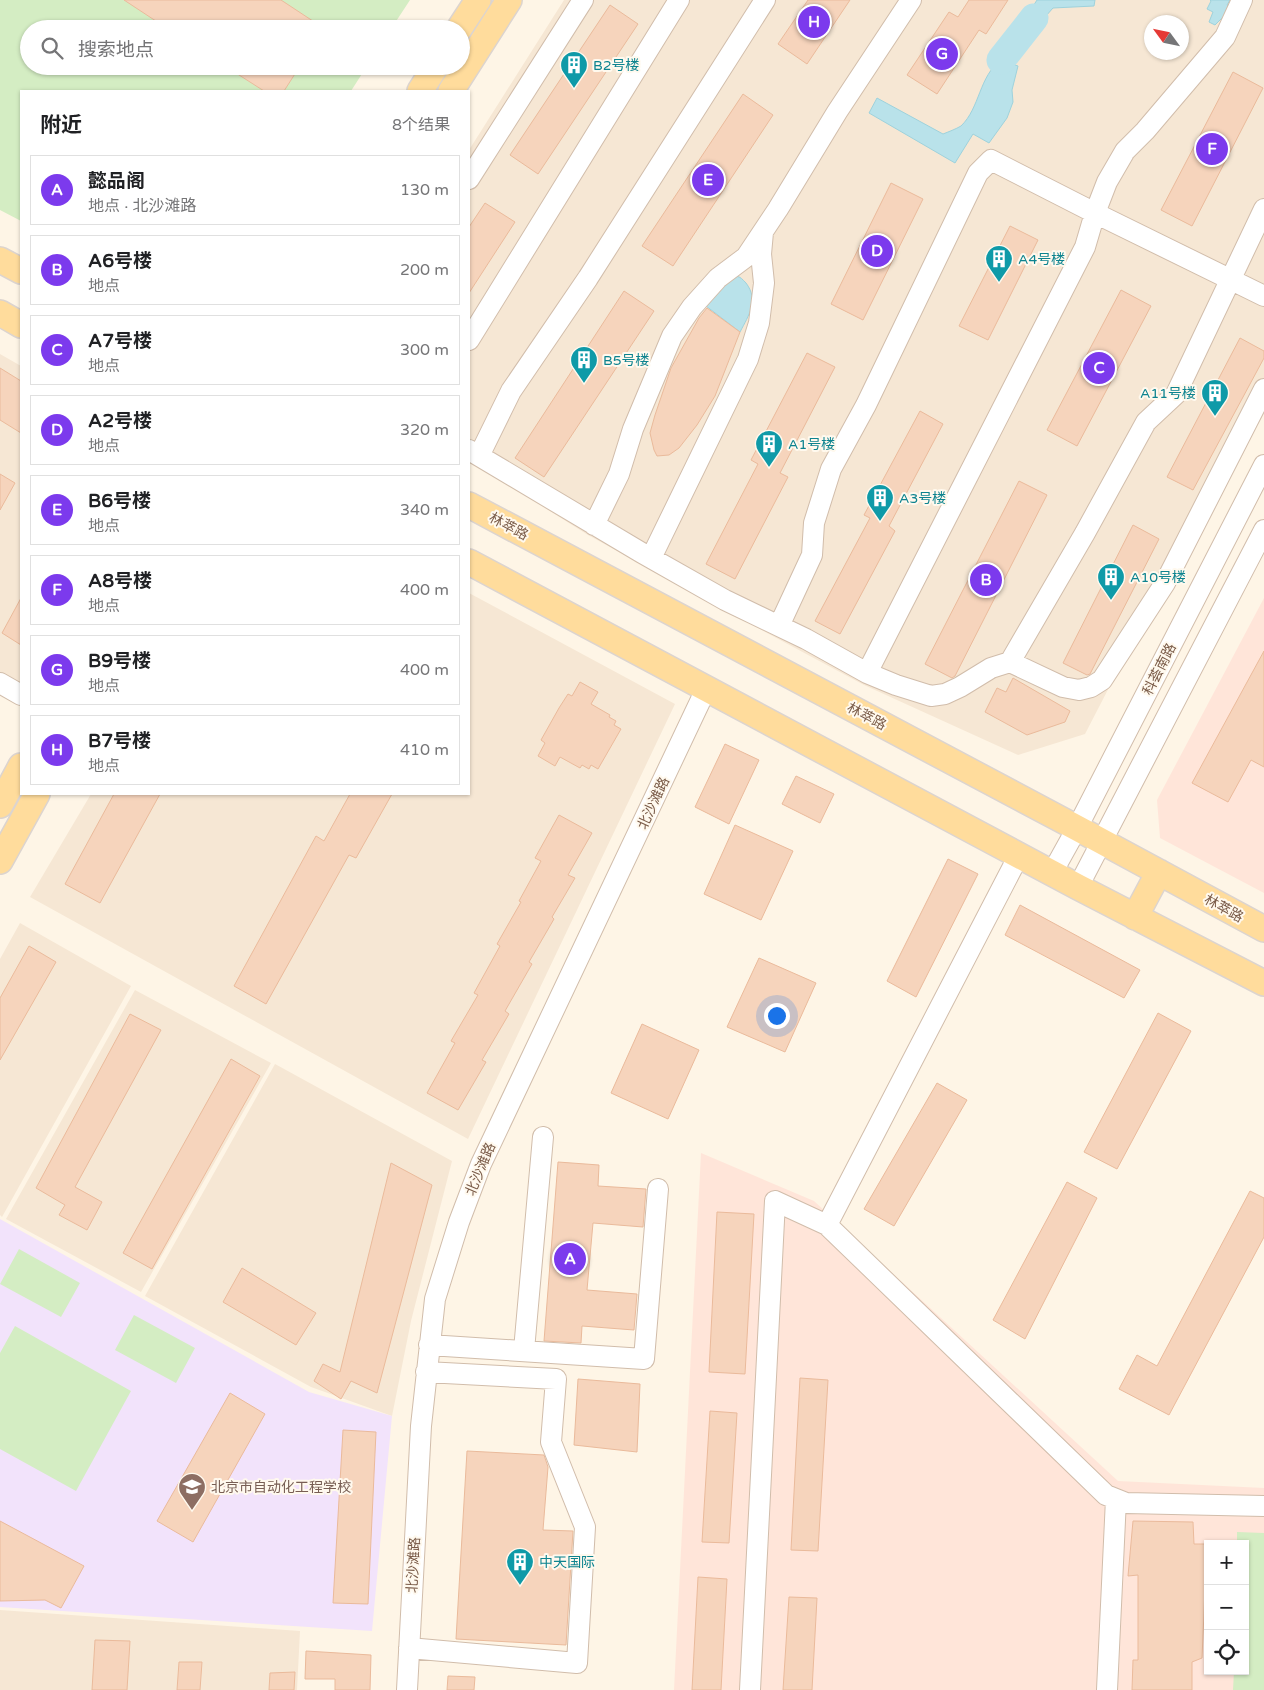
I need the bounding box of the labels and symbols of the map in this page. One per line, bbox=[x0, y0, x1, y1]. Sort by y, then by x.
pin: H bbox=[798, 3, 830, 41]
north arrow bbox=[1144, 15, 1189, 60]
pin: G bbox=[926, 35, 958, 73]
building icon: B2号楼 bbox=[559, 50, 589, 89]
place label: B2号楼 bbox=[593, 57, 640, 74]
pin: F bbox=[1196, 130, 1228, 168]
pin: E bbox=[692, 161, 724, 199]
pin: D bbox=[861, 232, 893, 270]
building icon: A4号楼 bbox=[984, 244, 1014, 283]
place label: A4号楼 bbox=[1018, 251, 1065, 268]
building icon: B5号楼 bbox=[569, 345, 599, 384]
pin: C bbox=[1083, 349, 1115, 387]
place label: B5号楼 bbox=[603, 352, 650, 369]
building icon: A11号楼 bbox=[1200, 378, 1230, 417]
place label: A11号楼 bbox=[1140, 385, 1196, 402]
building icon: A1号楼 bbox=[754, 429, 784, 468]
place label: A1号楼 bbox=[788, 436, 835, 453]
building icon: A3号楼 bbox=[865, 483, 895, 522]
place label: A3号楼 bbox=[899, 490, 946, 507]
street label: 林萃路 bbox=[486, 509, 531, 544]
pin: B bbox=[970, 561, 1002, 599]
building icon: A10号楼 bbox=[1096, 562, 1126, 601]
place label: A10号楼 bbox=[1130, 569, 1186, 586]
street label: 科荟南路 bbox=[1139, 640, 1180, 698]
street label: 林萃路 bbox=[844, 699, 889, 734]
street label: 北沙滩路 bbox=[634, 774, 673, 832]
street label: 林萃路 bbox=[1201, 891, 1246, 926]
your location bbox=[764, 1003, 790, 1029]
street label: 北沙滩路 bbox=[462, 1140, 499, 1198]
pin: A bbox=[554, 1240, 586, 1278]
school or university icon: 北京市自动化工程学校 bbox=[177, 1472, 207, 1511]
place label: 北京市自动化工程学校 bbox=[211, 1479, 351, 1496]
street label: 北沙滩路 bbox=[404, 1537, 423, 1593]
building icon: 中天国际 bbox=[505, 1547, 535, 1586]
place label: 中天国际 bbox=[539, 1554, 595, 1571]

